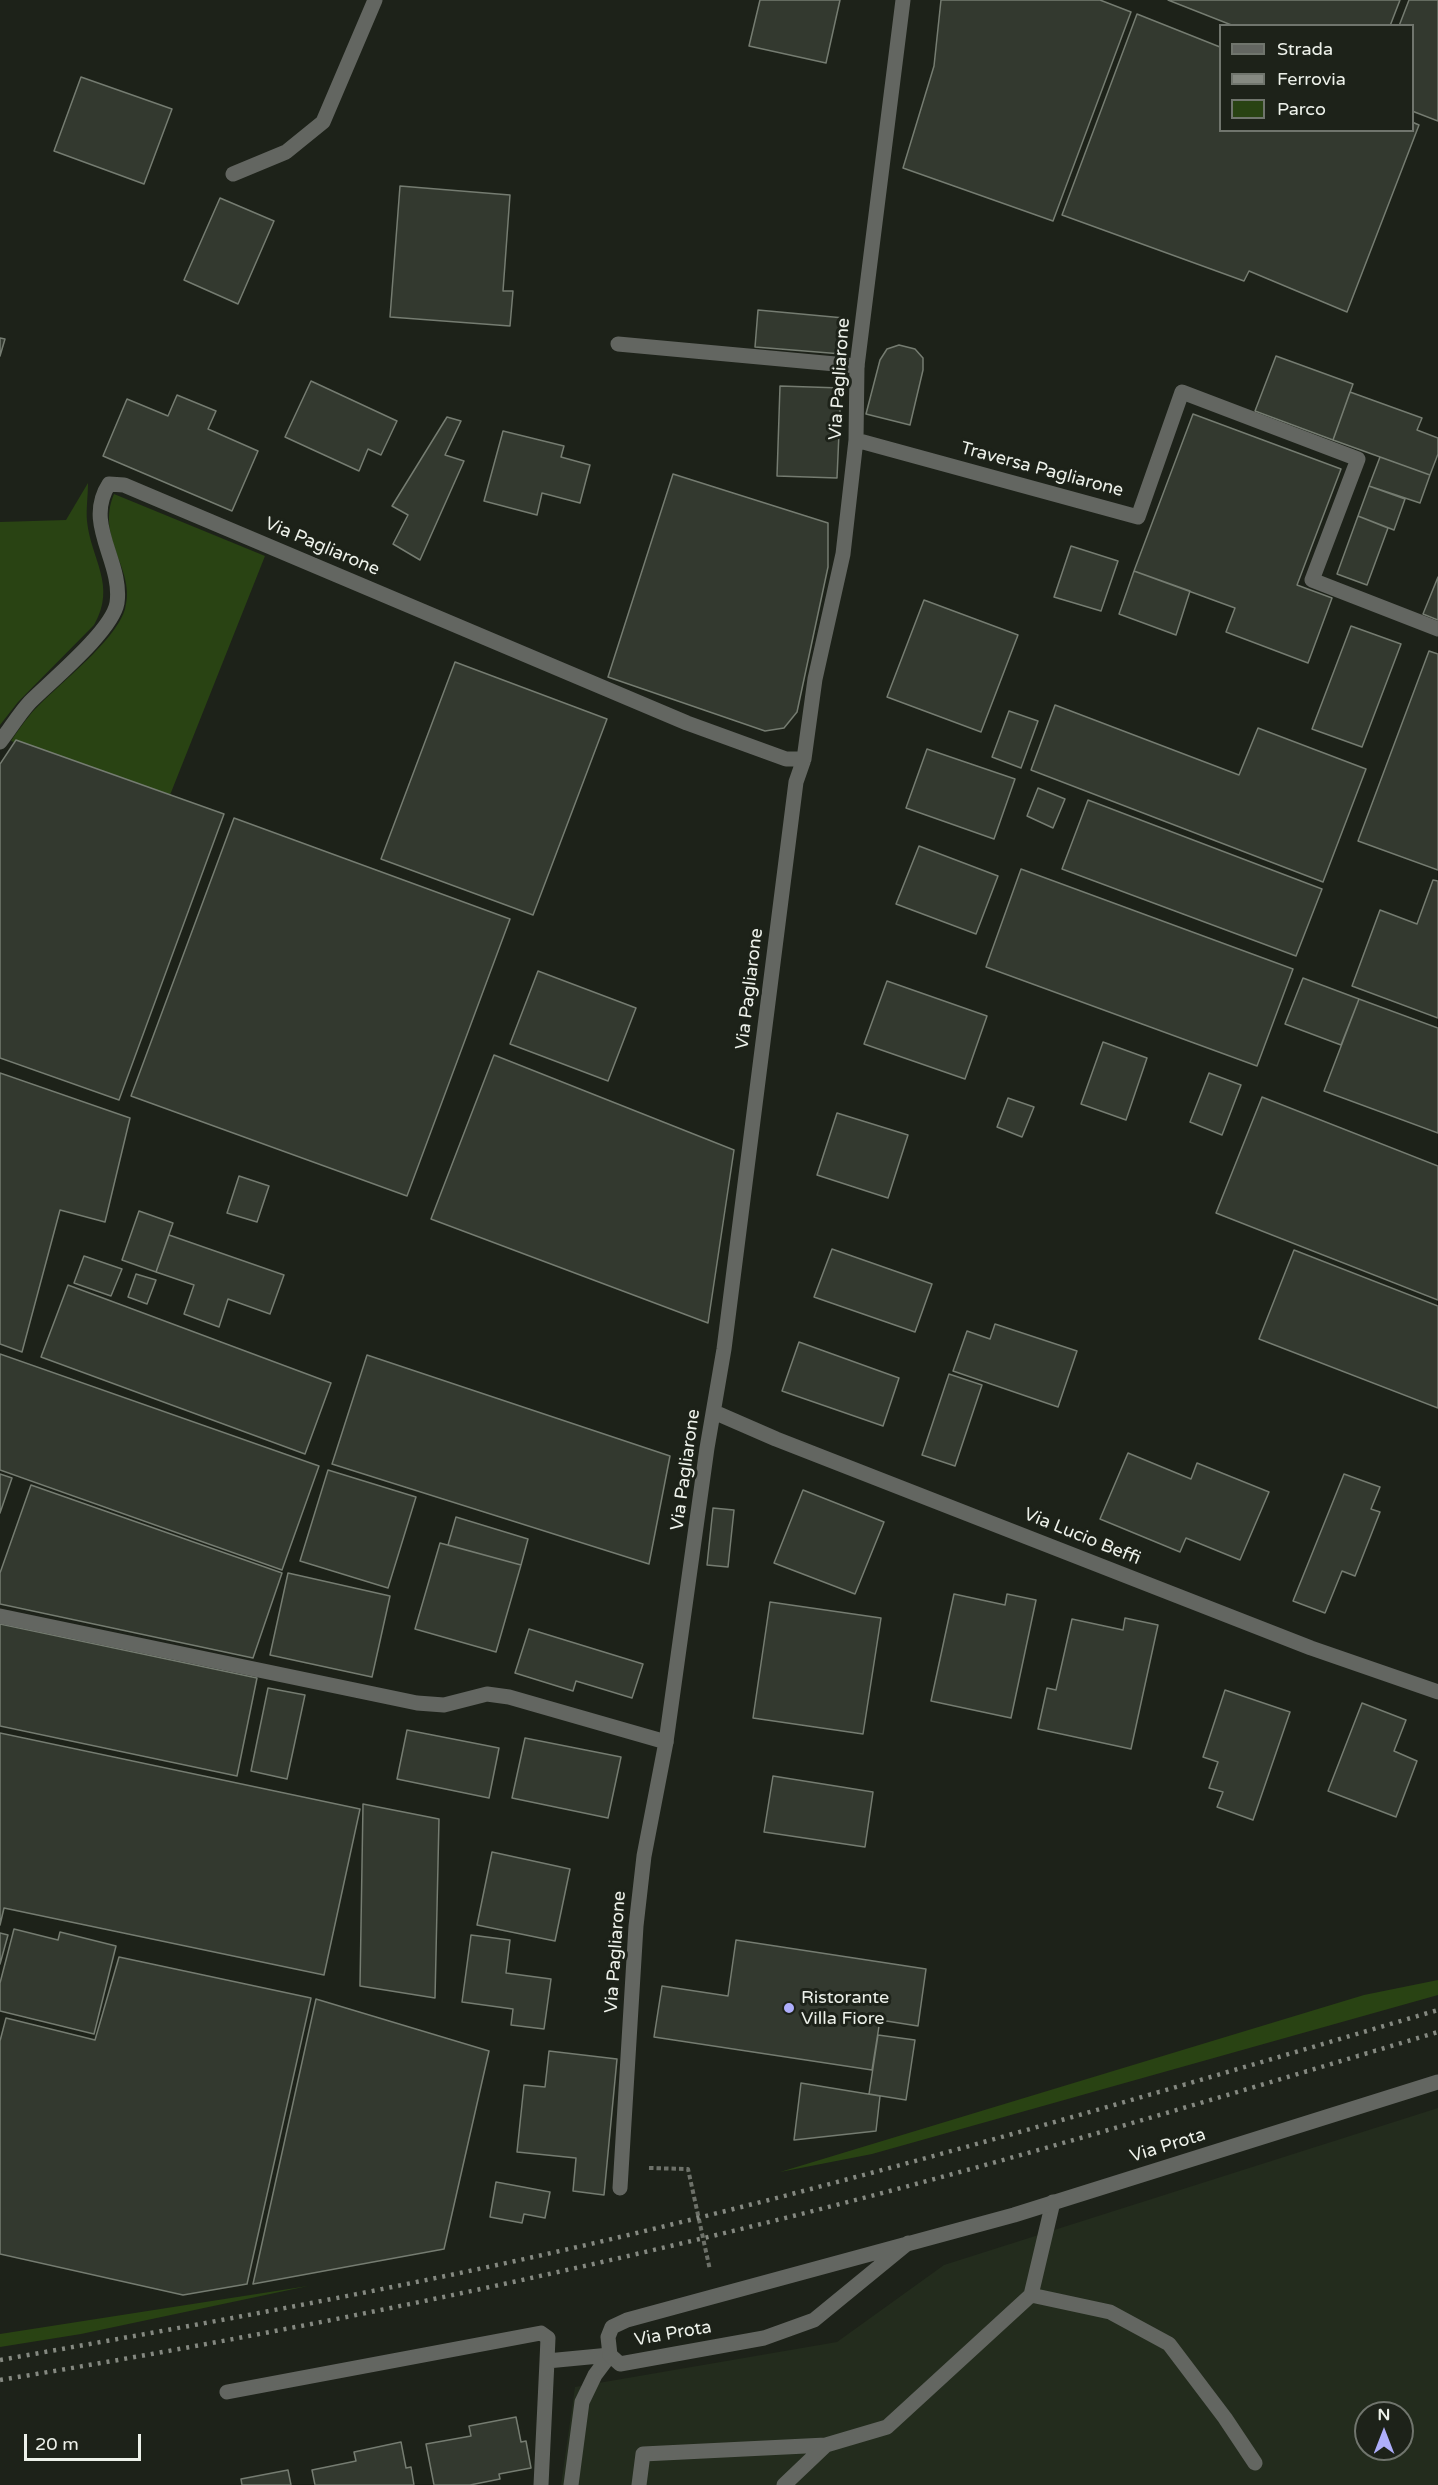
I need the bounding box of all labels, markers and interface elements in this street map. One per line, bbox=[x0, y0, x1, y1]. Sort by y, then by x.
legend bbox=[1219, 24, 1414, 132]
text: Strada bbox=[1277, 38, 1333, 60]
text: Ferrovia bbox=[1277, 68, 1346, 90]
text: Parco bbox=[1277, 98, 1326, 120]
street label: Via Pagliarone bbox=[825, 317, 855, 441]
street label: Traversa Pagliarone bbox=[958, 438, 1126, 502]
street label: Via Pagliarone bbox=[261, 513, 383, 581]
street label: Via Pagliarone bbox=[732, 927, 768, 1051]
street label: Via Pagliarone bbox=[667, 1408, 705, 1532]
street label: Via Lucio Beffi bbox=[1021, 1504, 1143, 1570]
street label: Via Pagliarone bbox=[601, 1890, 631, 2014]
place label: Ristorante Villa Fiore bbox=[801, 1987, 889, 2030]
marker: Ristorante Villa Fiore bbox=[782, 2001, 796, 2015]
street label: Via Prota bbox=[1128, 2124, 1208, 2168]
street label: Via Prota bbox=[633, 2317, 713, 2351]
north arrow bbox=[1354, 2401, 1414, 2461]
text: N bbox=[1378, 2405, 1390, 2425]
scale bar bbox=[27, 2422, 144, 2460]
text: 20 m bbox=[35, 2433, 79, 2455]

